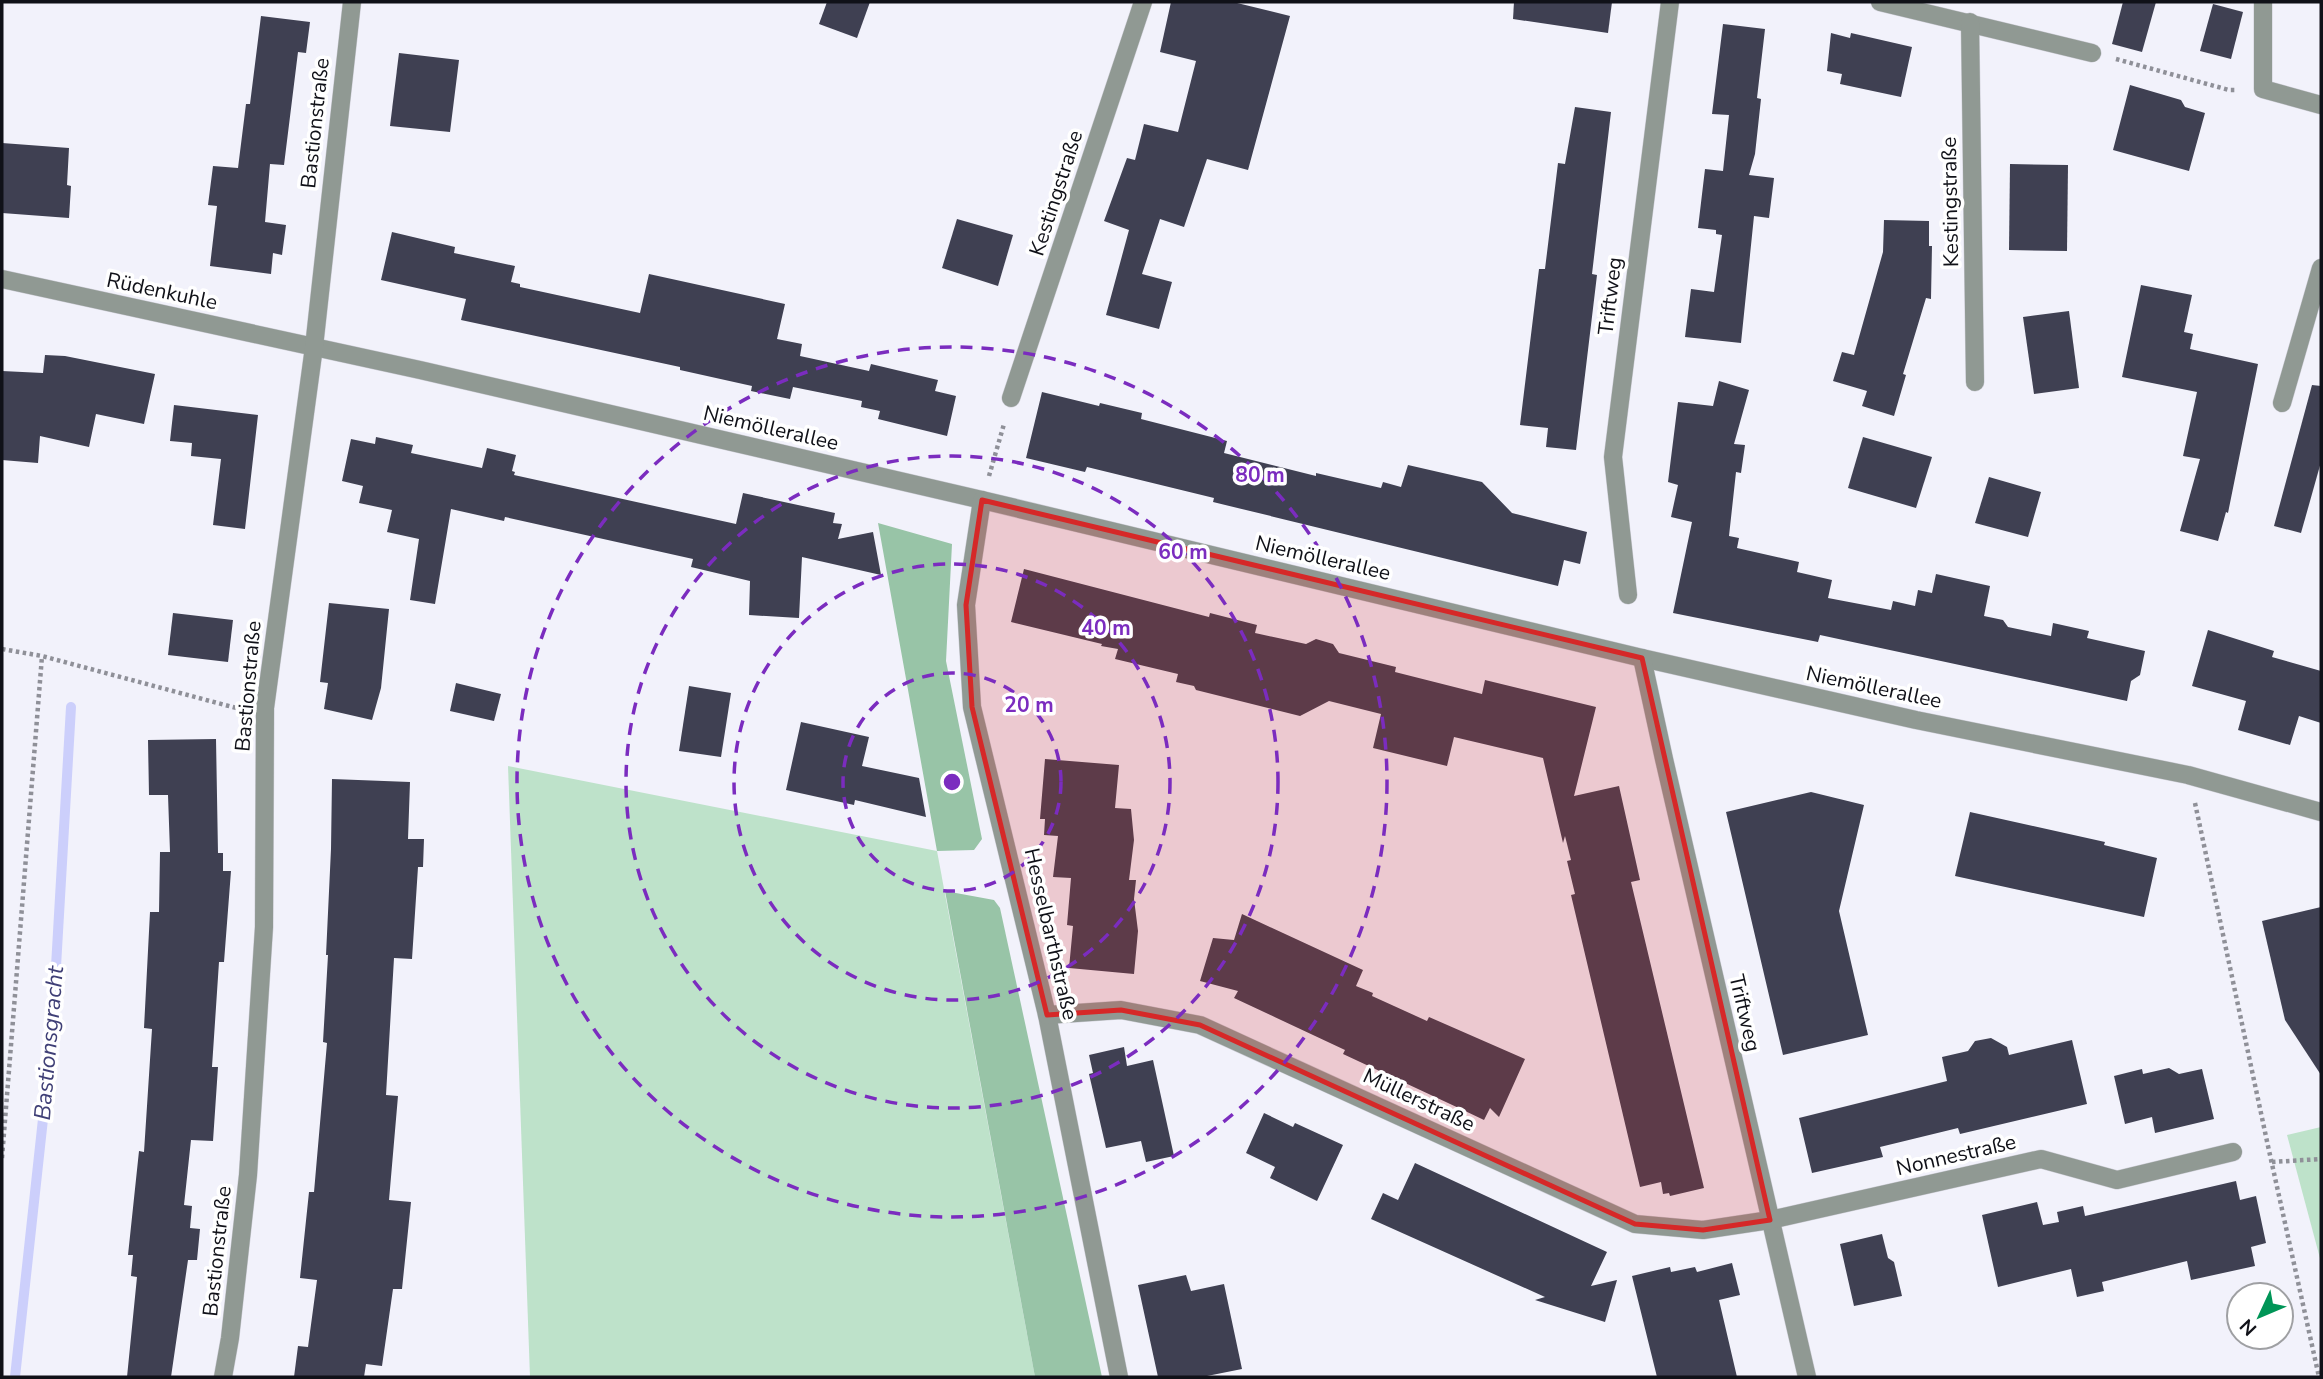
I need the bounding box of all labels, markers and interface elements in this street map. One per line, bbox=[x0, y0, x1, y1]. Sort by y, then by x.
street label: Bastionstraße bbox=[294, 56, 336, 190]
street label: Kestingstraße bbox=[1023, 127, 1089, 259]
street label: Kestingstraße bbox=[1935, 137, 1965, 267]
street label: Triftweg bbox=[1591, 255, 1629, 337]
street label: Rüdenkuhle bbox=[104, 266, 220, 316]
street label: Niemöllerallee bbox=[701, 399, 841, 457]
text: 80 m bbox=[1235, 461, 1285, 489]
street label: Niemöllerallee bbox=[1253, 529, 1393, 587]
text: 60 m bbox=[1158, 538, 1208, 566]
text: 40 m bbox=[1081, 614, 1131, 642]
street label: Bastionstraße bbox=[228, 619, 268, 753]
street label: Niemöllerallee bbox=[1804, 659, 1944, 715]
text: 20 m bbox=[1004, 691, 1054, 719]
centre of rings bbox=[940, 770, 964, 794]
street label: Hesselbarthstraße bbox=[1018, 845, 1084, 1023]
water label: Bastionsgracht bbox=[27, 964, 71, 1121]
street label: Triftweg bbox=[1723, 972, 1767, 1054]
street label: Müllerstraße bbox=[1358, 1062, 1480, 1138]
street label: Nonnestraße bbox=[1893, 1128, 2019, 1182]
street label: Bastionstraße bbox=[196, 1184, 238, 1318]
north arrow bbox=[2225, 1281, 2295, 1351]
text: N bbox=[2234, 1313, 2263, 1341]

